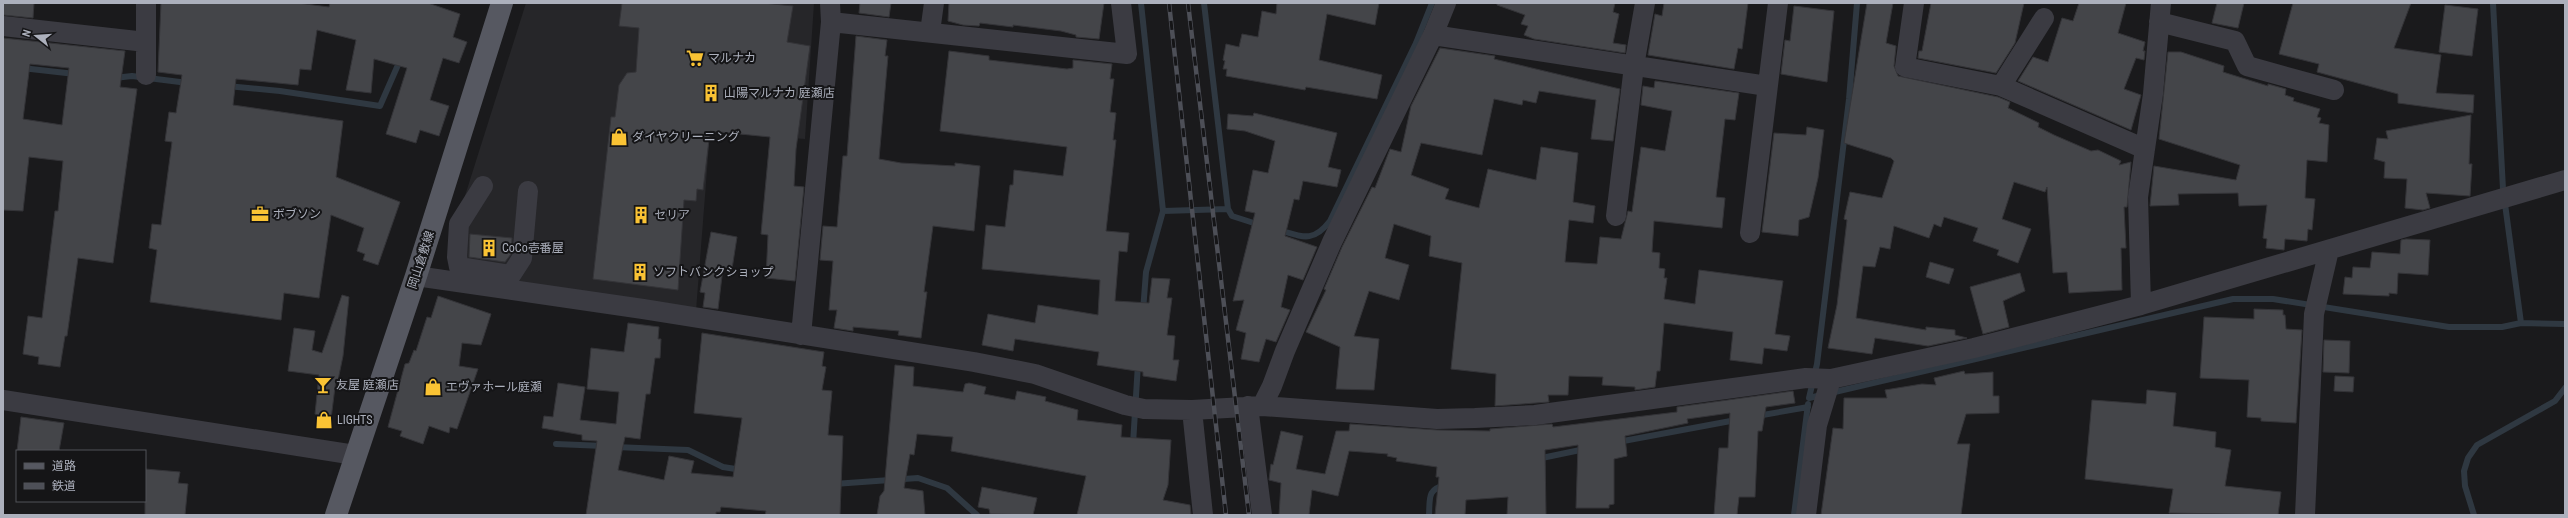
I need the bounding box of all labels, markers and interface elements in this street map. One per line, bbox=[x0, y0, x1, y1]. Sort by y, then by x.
north arrow bbox=[16, 16, 56, 56]
text: N bbox=[20, 28, 34, 38]
supermarket icon: マルナカ bbox=[685, 48, 705, 68]
place label: マルナカ bbox=[708, 51, 756, 65]
building icon: 山陽マルナカ 庭瀬店 bbox=[701, 83, 721, 103]
place label: 山陽マルナカ 庭瀬店 bbox=[724, 86, 835, 100]
shop icon: ダイヤクリーニング bbox=[609, 127, 629, 147]
place label: ダイヤクリーニング bbox=[632, 130, 740, 144]
office icon: ボブソン bbox=[250, 204, 270, 224]
building icon: セリア bbox=[631, 205, 651, 225]
place label: ボブソン bbox=[273, 207, 321, 221]
place label: セリア bbox=[654, 208, 690, 222]
street label: 岡山倉敷線 bbox=[405, 229, 437, 291]
building icon: CoCo壱番屋 bbox=[479, 238, 499, 258]
place label: CoCo壱番屋 bbox=[502, 241, 564, 255]
building icon: ソフトバンクショップ bbox=[630, 262, 650, 282]
place label: ソフトバンクショップ bbox=[653, 265, 774, 279]
bar icon: 友屋 庭瀬店 bbox=[313, 375, 333, 395]
shop icon: エヴァホール庭瀬 bbox=[423, 377, 443, 397]
place label: 友屋 庭瀬店 bbox=[336, 378, 399, 392]
place label: エヴァホール庭瀬 bbox=[446, 380, 542, 394]
shop icon: LIGHTS bbox=[314, 410, 334, 430]
place label: LIGHTS bbox=[337, 413, 372, 427]
legend bbox=[16, 450, 146, 502]
text: 道路 bbox=[52, 459, 76, 473]
text: 鉄道 bbox=[52, 479, 76, 493]

